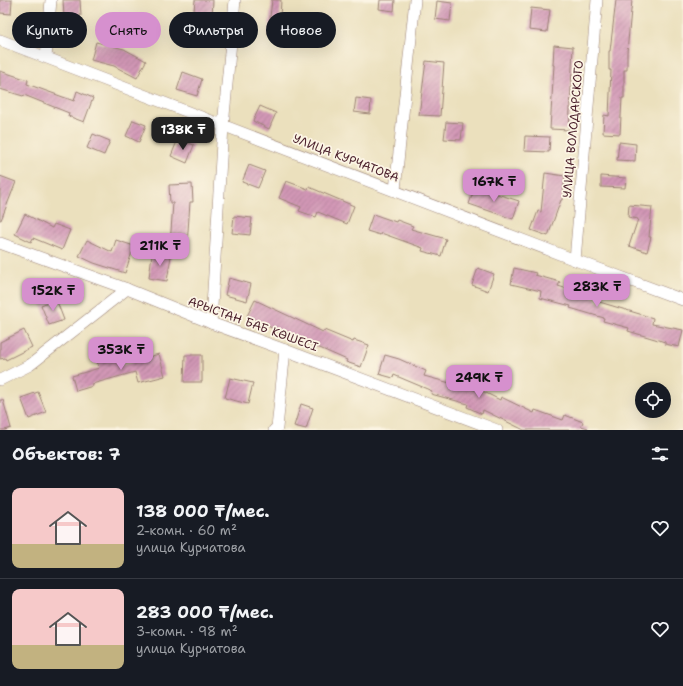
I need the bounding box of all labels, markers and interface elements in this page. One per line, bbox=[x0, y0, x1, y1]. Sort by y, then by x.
chip: Купить bbox=[12, 12, 87, 48]
chip: Снять bbox=[95, 12, 161, 48]
chip: Фильтры bbox=[169, 12, 258, 48]
chip: Новое bbox=[266, 12, 336, 48]
street label: УЛИЦА ВОЛОДАРСКОГО bbox=[559, 60, 587, 198]
pin: 138K ₸ bbox=[150, 117, 216, 151]
text: 138K ₸ bbox=[160, 121, 206, 138]
street label: УЛИЦА КУРЧАТОВА bbox=[291, 130, 402, 186]
pin: 167K ₸ bbox=[461, 169, 527, 203]
text: 167K ₸ bbox=[472, 173, 516, 190]
pin: 211K ₸ bbox=[127, 233, 193, 267]
text: 211K ₸ bbox=[139, 237, 181, 254]
pin: 283K ₸ bbox=[564, 274, 630, 308]
pin: 152K ₸ bbox=[20, 278, 86, 312]
text: 283K ₸ bbox=[573, 278, 621, 295]
text: 152K ₸ bbox=[31, 282, 75, 299]
street label: АРЫСТАН БАБ КӨШЕСІ bbox=[186, 293, 321, 355]
pin: 353K ₸ bbox=[88, 337, 154, 371]
text: 353K ₸ bbox=[97, 341, 145, 358]
pin: 249K ₸ bbox=[446, 365, 512, 399]
text: 249K ₸ bbox=[455, 369, 503, 386]
map controls bbox=[635, 382, 671, 418]
button: locate bbox=[635, 382, 671, 418]
text: Объектов: 7 bbox=[12, 443, 121, 465]
icon: filters bbox=[649, 443, 671, 465]
text: 138 000 ₸/мес. bbox=[136, 500, 270, 522]
icon: home bbox=[44, 504, 92, 552]
icon: heart bbox=[649, 517, 671, 539]
text: 2-комн. · 60 m² bbox=[136, 522, 237, 539]
text: улица Курчатова bbox=[136, 539, 246, 556]
text: 283 000 ₸/мес. bbox=[136, 601, 274, 623]
icon: home bbox=[44, 605, 92, 653]
icon: heart bbox=[649, 618, 671, 640]
text: 3-комн. · 98 m² bbox=[136, 623, 238, 640]
text: улица Курчатова bbox=[136, 640, 246, 657]

